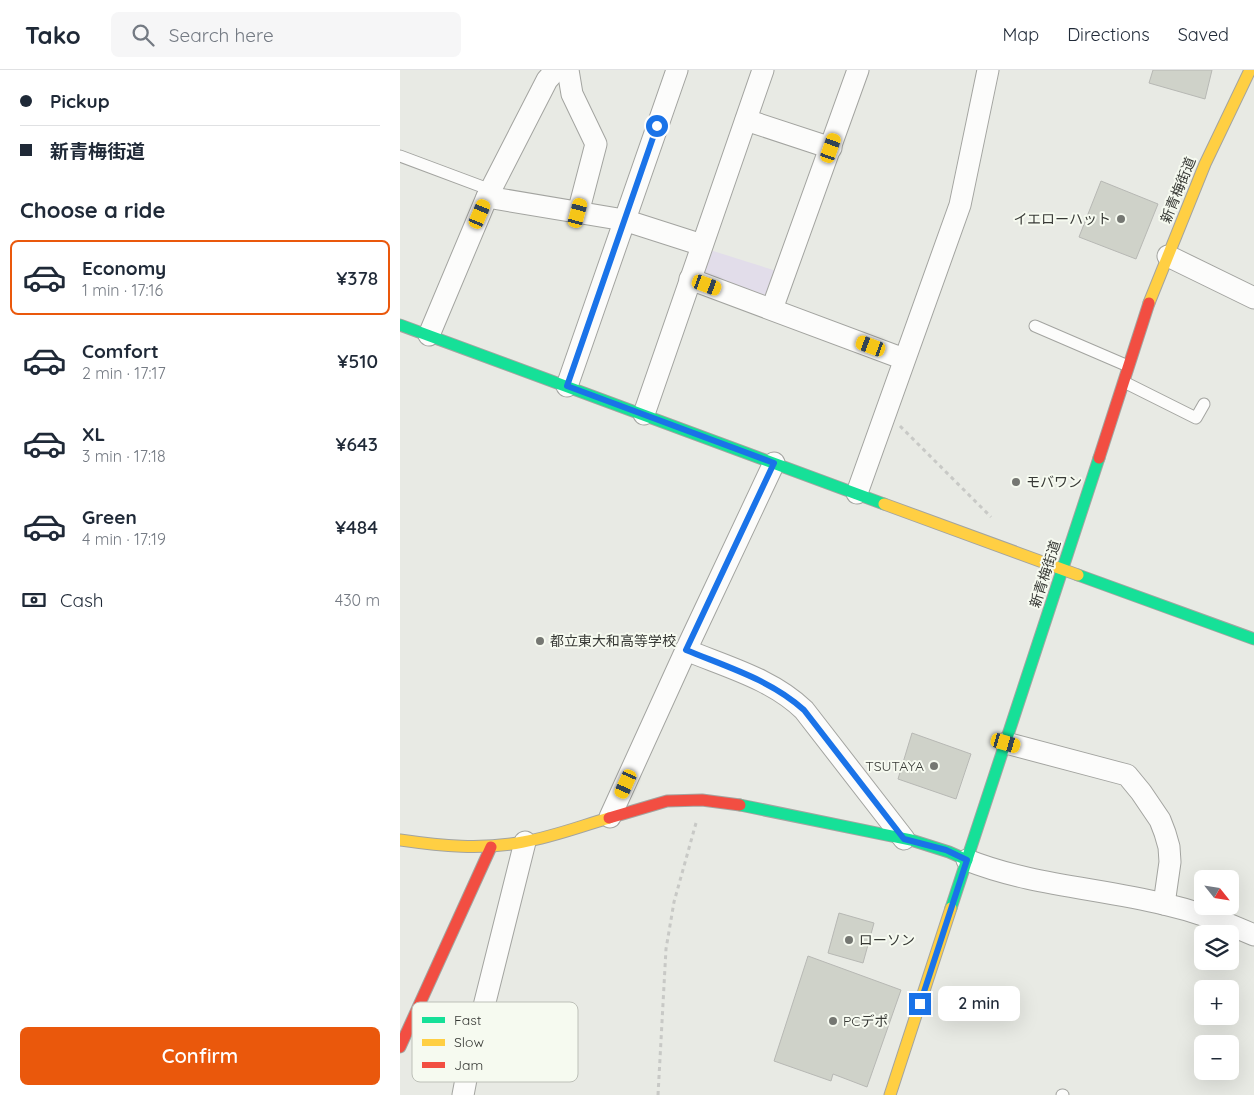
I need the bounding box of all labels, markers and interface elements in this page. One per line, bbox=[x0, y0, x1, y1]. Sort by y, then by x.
search box bbox=[111, 12, 461, 57]
text: Tako bbox=[25, 20, 81, 50]
icon: search bbox=[129, 21, 157, 49]
text: Search here bbox=[169, 23, 274, 47]
text: Map bbox=[1002, 23, 1039, 46]
text: Directions bbox=[1067, 23, 1150, 46]
text: Saved bbox=[1178, 23, 1229, 46]
text: Pickup bbox=[50, 89, 110, 113]
route start bbox=[646, 115, 668, 137]
car bbox=[819, 131, 842, 165]
text: 新青梅街道 bbox=[50, 139, 145, 163]
street label: 新青梅街道 bbox=[1157, 154, 1199, 226]
text: Choose a ride bbox=[20, 196, 165, 224]
car bbox=[467, 197, 492, 231]
car bbox=[566, 197, 589, 229]
place label: イエローハット bbox=[1013, 210, 1111, 228]
marker: イエローハット bbox=[1115, 213, 1127, 225]
icon: car bbox=[22, 255, 67, 300]
text: Economy bbox=[82, 256, 166, 280]
text: ¥378 bbox=[336, 266, 378, 290]
car bbox=[690, 273, 723, 297]
text: 1 min · 17:16 bbox=[82, 280, 163, 300]
car bbox=[854, 334, 887, 358]
icon: car bbox=[22, 338, 67, 383]
text: Comfort bbox=[82, 339, 159, 363]
text: ¥510 bbox=[337, 349, 378, 373]
text: 2 min · 17:17 bbox=[82, 363, 166, 383]
icon: car bbox=[22, 421, 67, 466]
text: XL bbox=[82, 422, 105, 446]
text: ¥643 bbox=[335, 432, 378, 456]
text: 3 min · 17:18 bbox=[82, 446, 166, 466]
place label: モバワン bbox=[1026, 473, 1082, 491]
marker: モバワン bbox=[1010, 476, 1022, 488]
icon: car bbox=[22, 504, 67, 549]
text: Green bbox=[82, 505, 137, 529]
text: ¥484 bbox=[335, 515, 378, 539]
text: 4 min · 17:19 bbox=[82, 529, 166, 549]
street label: 新青梅街道 bbox=[1026, 538, 1064, 610]
icon: cash bbox=[20, 586, 48, 614]
text: Cash bbox=[60, 588, 104, 612]
text: 430 m bbox=[335, 590, 380, 610]
place label: 都立東大和高等学校 bbox=[550, 632, 676, 650]
marker: 都立東大和高等学校 bbox=[534, 635, 546, 647]
car bbox=[989, 732, 1022, 754]
place label: TSUTAYA bbox=[865, 757, 924, 775]
marker: TSUTAYA bbox=[928, 760, 940, 772]
car bbox=[613, 767, 638, 801]
north arrow bbox=[1194, 870, 1239, 915]
map controls bbox=[1194, 870, 1239, 1080]
button: layers bbox=[1194, 925, 1239, 970]
place label: ローソン bbox=[859, 931, 915, 949]
marker: ローソン bbox=[843, 934, 855, 946]
button: + bbox=[1194, 980, 1239, 1025]
callout: 2 min bbox=[938, 986, 1020, 1022]
route end bbox=[909, 993, 931, 1015]
text: 2 min bbox=[958, 993, 1000, 1013]
legend bbox=[412, 1002, 578, 1082]
text: Fast bbox=[454, 1011, 482, 1029]
place label: PCデポ bbox=[843, 1012, 889, 1030]
marker: PCデポ bbox=[827, 1015, 839, 1027]
button: Confirm bbox=[20, 1027, 380, 1085]
text: Slow bbox=[454, 1033, 484, 1051]
button: − bbox=[1194, 1035, 1239, 1080]
text: Jam bbox=[454, 1056, 483, 1074]

